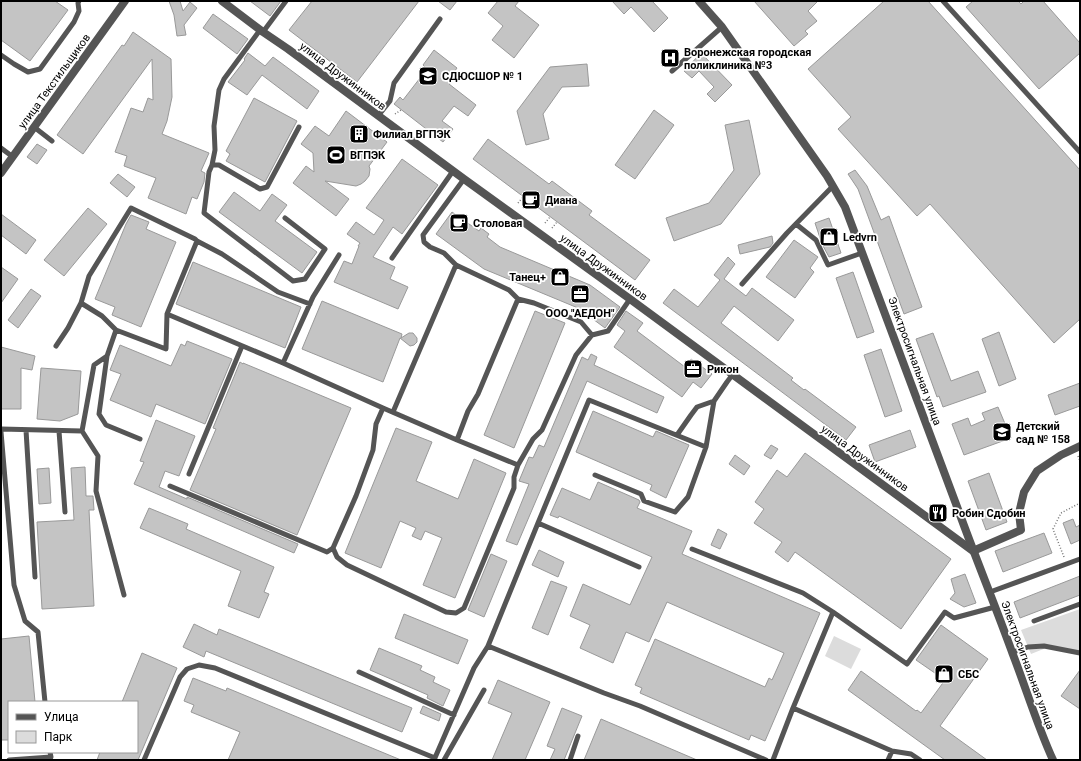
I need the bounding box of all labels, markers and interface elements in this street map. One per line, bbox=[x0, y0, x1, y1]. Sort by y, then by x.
street label: улица Текстильщиков bbox=[16, 31, 93, 131]
street label: улица Дружинников bbox=[297, 40, 388, 113]
place label: Воронежская городская поликлиника №3 bbox=[684, 46, 811, 72]
hospital icon: Воронежская городская поликлиника №3 bbox=[659, 47, 681, 69]
school or university icon: СДЮСШОР № 1 bbox=[417, 65, 439, 87]
place label: СДЮСШОР № 1 bbox=[442, 70, 523, 83]
building icon: Филиал ВГПЭК bbox=[348, 123, 370, 145]
place label: Филиал ВГПЭК bbox=[373, 128, 452, 141]
sports icon: ВГПЭК bbox=[325, 144, 347, 166]
place label: ВГПЭК bbox=[350, 149, 386, 162]
cafe icon: Диана bbox=[520, 189, 542, 211]
place label: Диана bbox=[545, 194, 578, 207]
cafe icon: Столовая bbox=[448, 212, 470, 234]
place label: Столовая bbox=[473, 217, 522, 230]
shop icon: Ledvrn bbox=[818, 226, 840, 248]
street label: улица Дружинников bbox=[558, 231, 650, 303]
place label: Ledvrn bbox=[843, 231, 877, 244]
shop icon: Танец+ bbox=[549, 266, 571, 288]
place label: Танец+ bbox=[509, 271, 546, 284]
office icon: ООО "АЕДОН" bbox=[569, 283, 591, 305]
street label: Электросигнальная улица bbox=[885, 295, 944, 427]
place label: ООО "АЕДОН" bbox=[546, 307, 615, 320]
office icon: Рикон bbox=[682, 358, 704, 380]
place label: Рикон bbox=[707, 363, 739, 376]
place label: Детский сад № 158 bbox=[1016, 420, 1070, 446]
school or university icon: Детский сад № 158 bbox=[991, 421, 1013, 443]
street label: улица Дружинников bbox=[819, 422, 911, 494]
restaurant icon: Робин Сдобин bbox=[927, 502, 949, 524]
place label: Робин Сдобин bbox=[952, 507, 1026, 520]
street label: Электросигнальная улица bbox=[998, 599, 1057, 731]
shop icon: СБС bbox=[933, 663, 955, 685]
place label: СБС bbox=[958, 668, 979, 681]
legend bbox=[8, 701, 138, 753]
text: Улица bbox=[44, 710, 79, 724]
text: Парк bbox=[44, 730, 73, 744]

